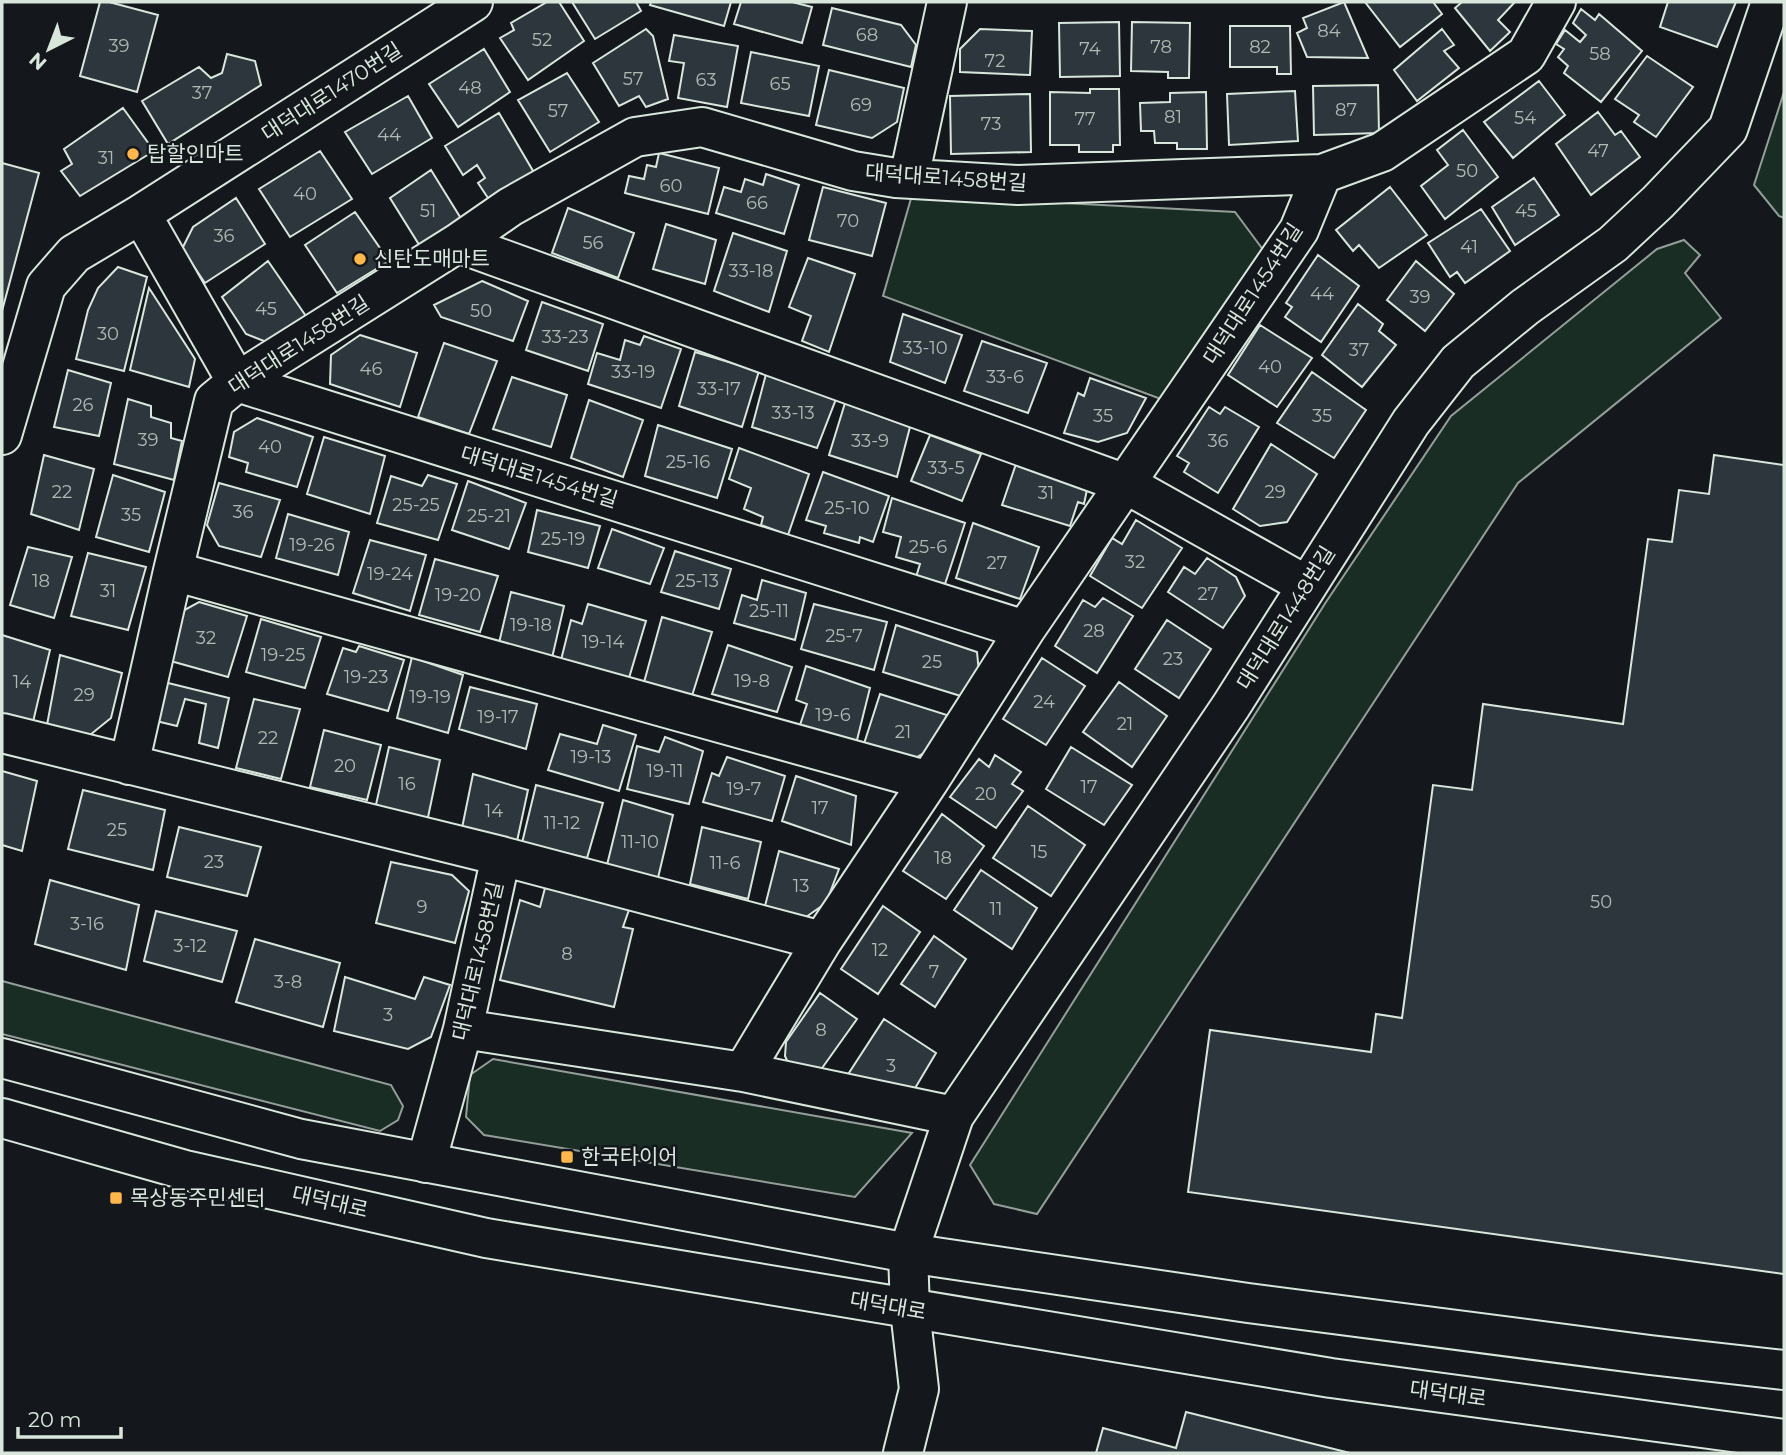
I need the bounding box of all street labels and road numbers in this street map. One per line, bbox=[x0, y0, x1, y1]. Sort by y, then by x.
street label: 대덕대로1470번길 bbox=[257, 37, 407, 146]
street label: 대덕대로1458번길 bbox=[864, 159, 1028, 196]
street label: 대덕대로1454번길 bbox=[1198, 219, 1307, 369]
street label: 대덕대로1458번길 bbox=[224, 290, 374, 399]
street label: 대덕대로1454번길 bbox=[458, 441, 621, 512]
street label: 대덕대로1448번길 bbox=[1231, 541, 1340, 694]
street label: 대덕대로1458번길 bbox=[447, 879, 508, 1043]
street label: 대덕대로 bbox=[290, 1181, 371, 1222]
street label: 대덕대로 bbox=[848, 1286, 928, 1325]
street label: 대덕대로 bbox=[1408, 1376, 1488, 1411]

